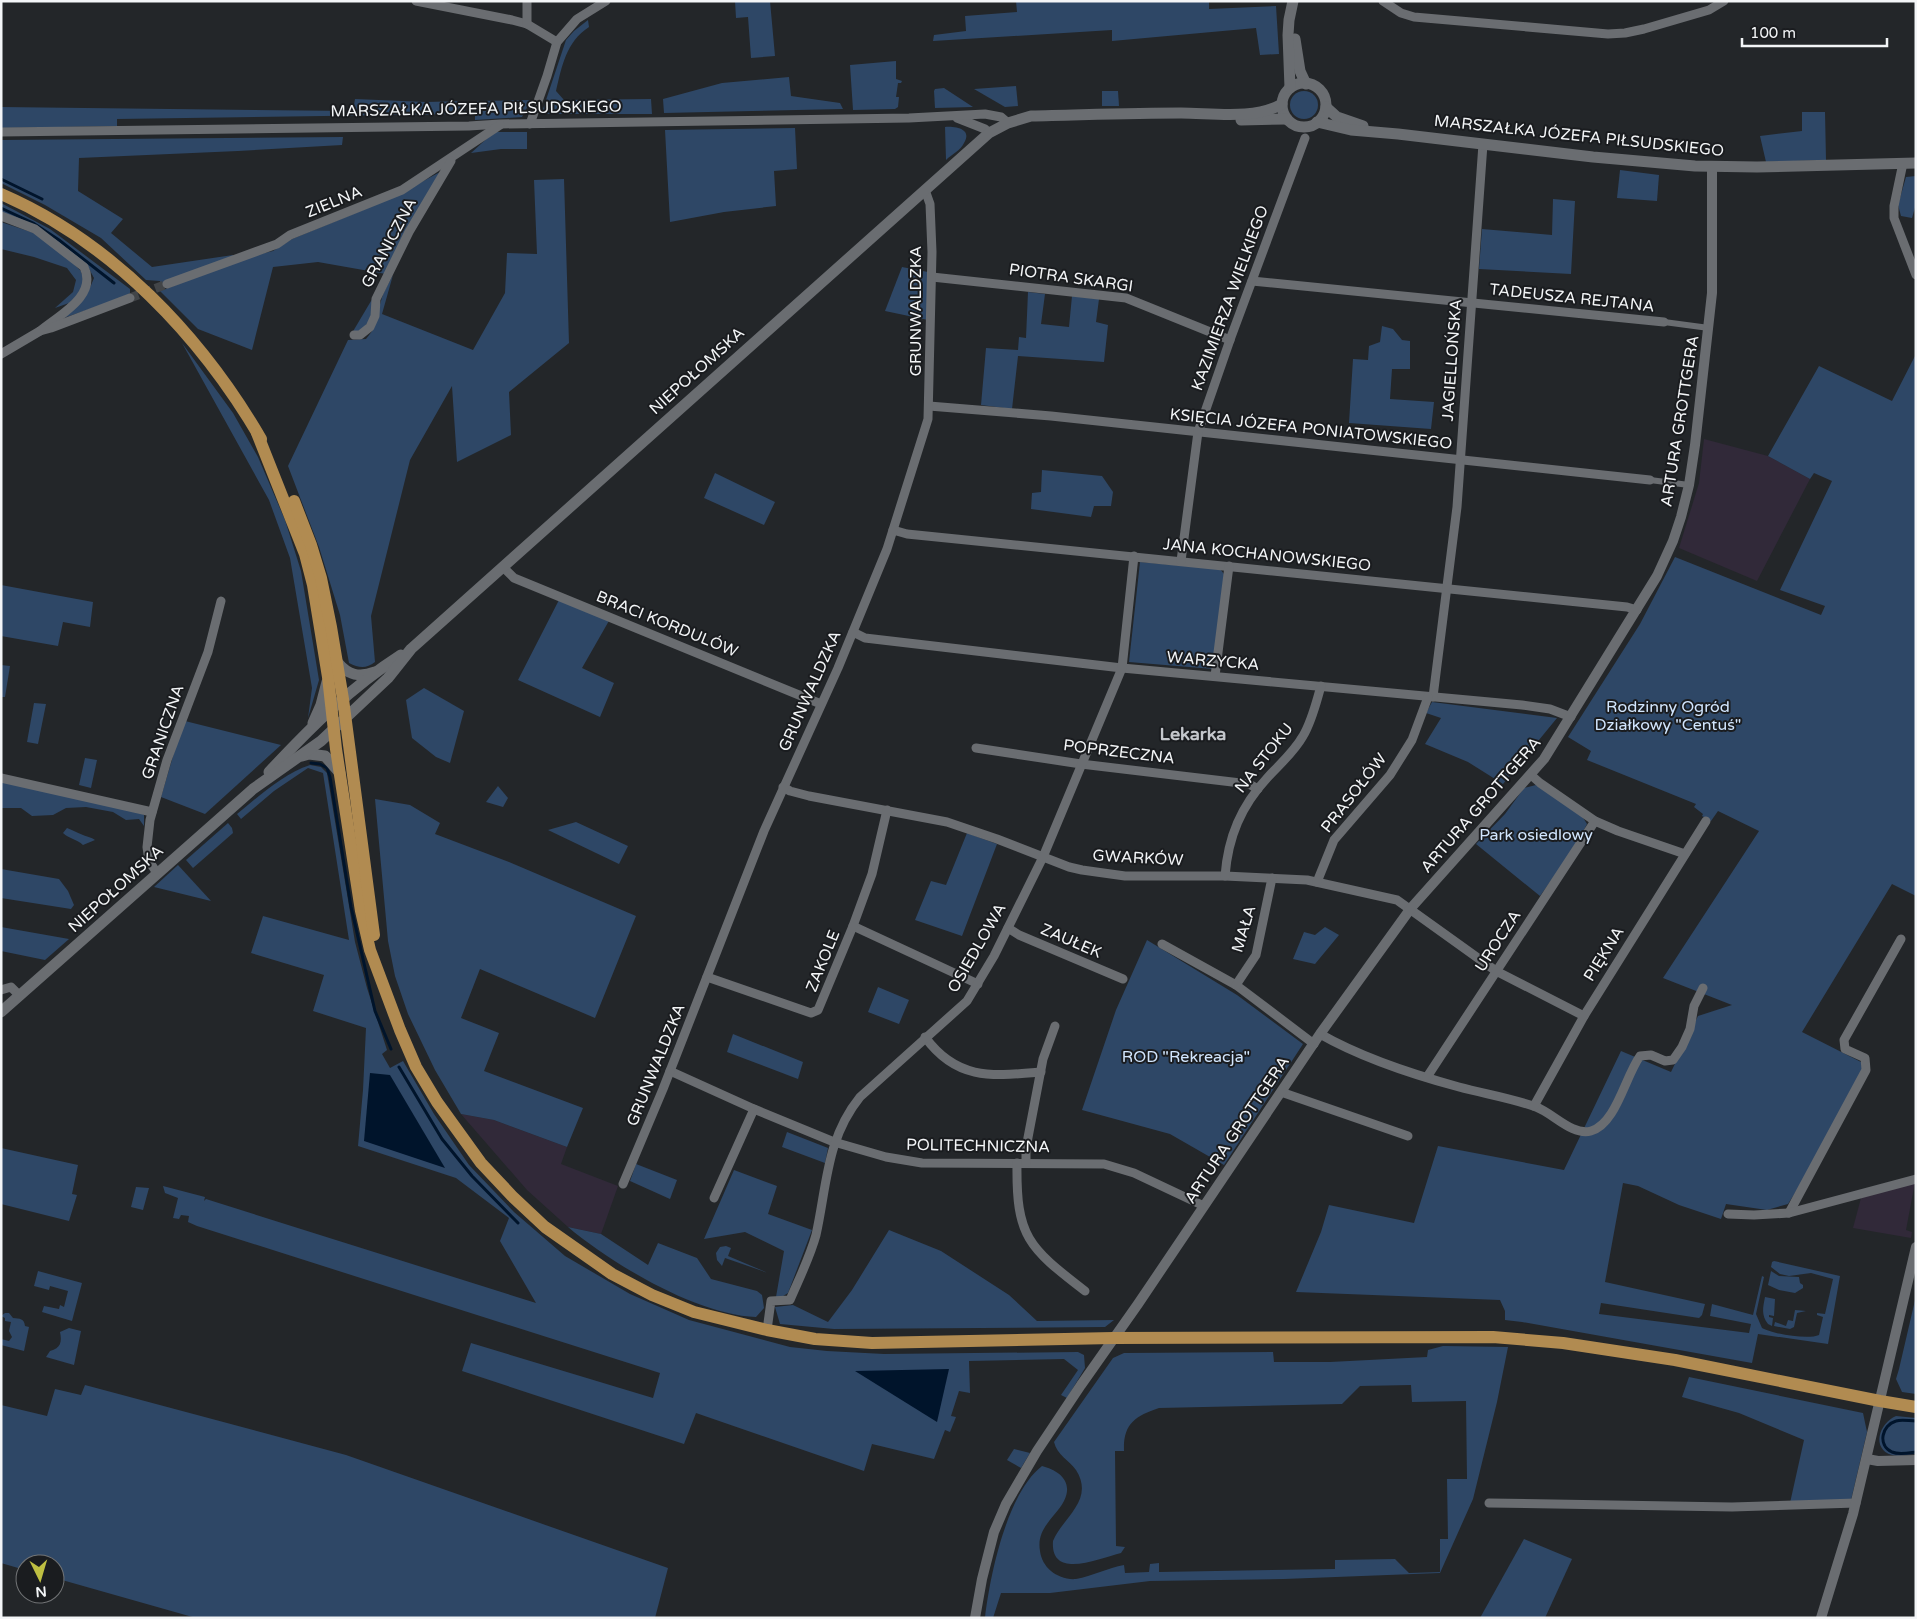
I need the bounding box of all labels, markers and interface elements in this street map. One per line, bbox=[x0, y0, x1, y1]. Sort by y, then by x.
scale bar bbox=[1742, 15, 1887, 47]
text: 100 m bbox=[1750, 24, 1796, 42]
street label: MARSZAŁKA JÓZEFA PIŁSUDSKIEGO bbox=[330, 96, 622, 122]
street label: MARSZAŁKA JÓZEFA PIŁSUDSKIEGO bbox=[1433, 111, 1725, 161]
street label: ZIELNA bbox=[303, 182, 365, 222]
street label: GRANICZNA bbox=[357, 195, 421, 291]
street label: KAZIMIERZA WIELKIEGO bbox=[1187, 203, 1273, 393]
street label: GRUNWALDZKA bbox=[906, 246, 926, 376]
street label: PIOTRA SKARGI bbox=[1008, 259, 1134, 297]
street label: TADEUSZA REJTANA bbox=[1489, 279, 1656, 317]
street label: JAGIELLOŃSKA bbox=[1438, 298, 1466, 422]
street label: NIEPOŁOMSKA bbox=[645, 323, 749, 419]
street label: ARTURA GROTTGERA bbox=[1657, 334, 1703, 508]
street label: KSIĘCIA JÓZEFA PONIATOWSKIEGO bbox=[1169, 404, 1453, 454]
street label: JANA KOCHANOWSKIEGO bbox=[1162, 534, 1372, 576]
street label: BRACI KORDULÓW bbox=[593, 586, 741, 662]
street label: GRUNWALDZKA bbox=[774, 627, 846, 755]
street label: WARZYCKA bbox=[1166, 647, 1260, 675]
street label: GRANICZNA bbox=[137, 682, 189, 782]
park label: Rodzinny Ogród Działkowy "Centuś" bbox=[1595, 697, 1741, 735]
street label: NA STOKU bbox=[1230, 719, 1298, 797]
district label: Lekarka bbox=[1160, 723, 1226, 745]
street label: ARTURA GROTTGERA bbox=[1417, 733, 1545, 877]
street label: POPRZECZNA bbox=[1062, 735, 1176, 769]
street label: PRASOŁÓW bbox=[1317, 749, 1391, 837]
park label: Park osiedlowy bbox=[1479, 825, 1593, 845]
street label: NIEPOŁOMSKA bbox=[64, 841, 168, 937]
street label: GWARKÓW bbox=[1092, 846, 1184, 870]
street label: OSIEDLOWA bbox=[943, 900, 1011, 996]
street label: MAŁA bbox=[1227, 903, 1261, 955]
street label: UROCZA bbox=[1471, 906, 1525, 976]
street label: ZAUŁEK bbox=[1038, 919, 1105, 963]
street label: PIĘKNA bbox=[1579, 923, 1629, 985]
street label: ZAKOLE bbox=[802, 927, 844, 995]
street label: GRUNWALDZKA bbox=[622, 1001, 690, 1129]
park label: ROD "Rekreacja" bbox=[1122, 1047, 1250, 1067]
street label: ARTURA GROTTGERA bbox=[1180, 1052, 1294, 1208]
street label: POLITECHNICZNA bbox=[906, 1135, 1050, 1157]
north arrow bbox=[15, 1554, 65, 1604]
text: N bbox=[35, 1582, 47, 1600]

